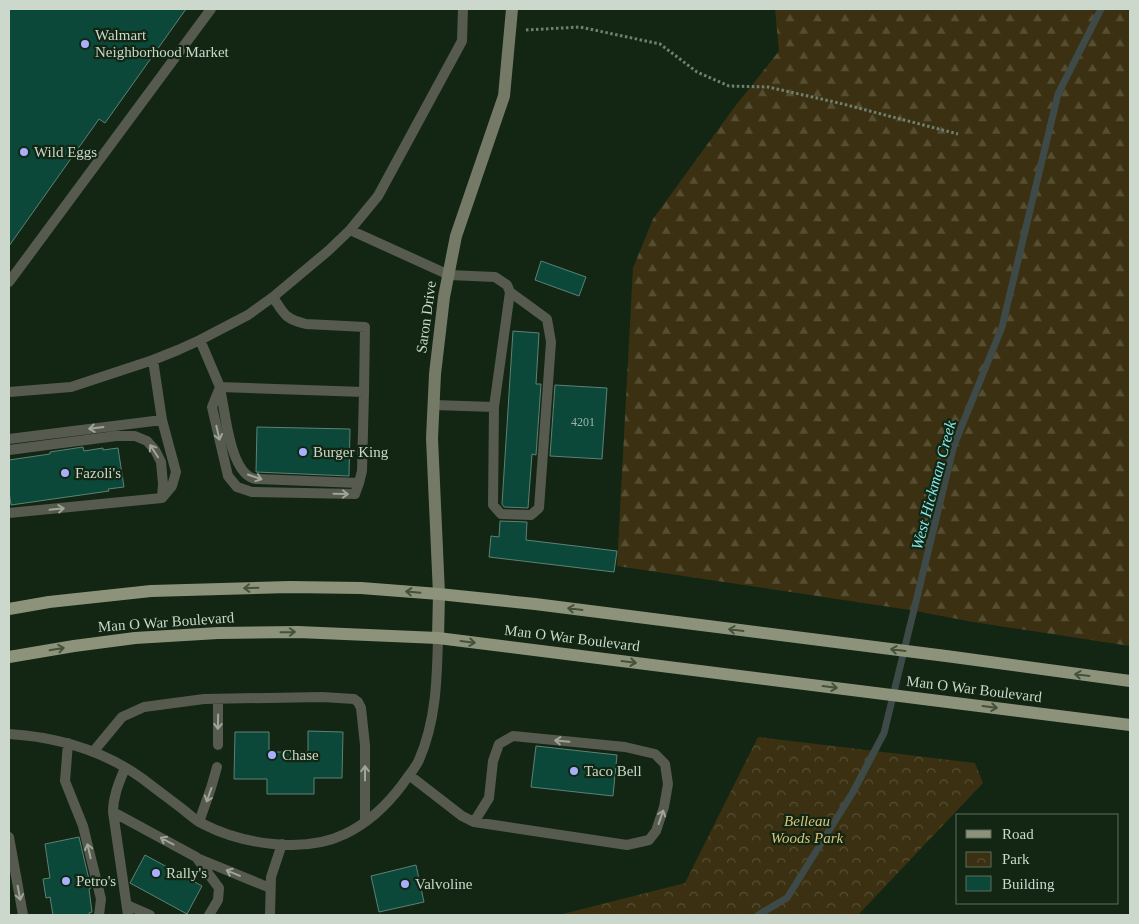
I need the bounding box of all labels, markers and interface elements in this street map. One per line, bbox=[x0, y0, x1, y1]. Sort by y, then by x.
place label: Walmart Neighborhood Market bbox=[95, 27, 230, 60]
marker: Walmart Neighborhood Market bbox=[79, 38, 91, 50]
place label: Wild Eggs bbox=[34, 144, 97, 160]
marker: Wild Eggs bbox=[18, 146, 30, 158]
street label: Saron Drive bbox=[413, 279, 439, 354]
house number: 4201 bbox=[571, 415, 595, 429]
water label: West Hickman Creek bbox=[908, 418, 959, 552]
one-way arrow bbox=[89, 423, 105, 433]
one-way arrow bbox=[214, 425, 223, 441]
place label: Burger King bbox=[313, 444, 389, 460]
one-way arrow bbox=[149, 445, 159, 459]
marker: Burger King bbox=[297, 446, 309, 458]
place label: Fazoli's bbox=[75, 465, 121, 481]
marker: Fazoli's bbox=[59, 467, 71, 479]
one-way arrow bbox=[247, 472, 263, 482]
one-way arrow bbox=[332, 489, 349, 499]
one-way arrow bbox=[49, 504, 65, 513]
one-way arrow bbox=[243, 583, 260, 593]
one-way arrow bbox=[406, 588, 422, 597]
one-way arrow bbox=[567, 604, 583, 614]
street label: Man O War Boulevard bbox=[97, 609, 235, 635]
street label: Man O War Boulevard bbox=[503, 622, 641, 654]
one-way arrow bbox=[728, 625, 744, 635]
one-way arrow bbox=[280, 627, 296, 637]
one-way arrow bbox=[460, 637, 476, 647]
one-way arrow bbox=[48, 643, 64, 653]
one-way arrow bbox=[890, 645, 906, 655]
one-way arrow bbox=[621, 657, 637, 667]
one-way arrow bbox=[1074, 670, 1090, 680]
street label: Man O War Boulevard bbox=[905, 673, 1043, 705]
one-way arrow bbox=[821, 682, 837, 692]
one-way arrow bbox=[982, 703, 998, 713]
one-way arrow bbox=[213, 714, 223, 730]
one-way arrow bbox=[555, 736, 571, 746]
place label: Chase bbox=[282, 747, 319, 763]
marker: Chase bbox=[266, 749, 278, 761]
place label: Taco Bell bbox=[584, 763, 642, 779]
one-way arrow bbox=[360, 765, 370, 782]
marker: Taco Bell bbox=[568, 765, 580, 777]
one-way arrow bbox=[204, 787, 213, 802]
one-way arrow bbox=[656, 809, 666, 825]
park label: Belleau Woods Park bbox=[771, 813, 844, 846]
legend bbox=[956, 814, 1119, 904]
text: Road bbox=[1002, 826, 1034, 842]
one-way arrow bbox=[160, 836, 174, 846]
one-way arrow bbox=[84, 843, 93, 859]
text: Park bbox=[1002, 851, 1030, 867]
place label: Rally's bbox=[166, 865, 207, 881]
marker: Rally's bbox=[150, 867, 162, 879]
one-way arrow bbox=[226, 867, 241, 877]
place label: Petro's bbox=[76, 873, 116, 889]
marker: Petro's bbox=[60, 875, 72, 887]
place label: Valvoline bbox=[415, 876, 473, 892]
text: Building bbox=[1002, 876, 1055, 892]
marker: Valvoline bbox=[399, 878, 411, 890]
one-way arrow bbox=[15, 885, 25, 901]

